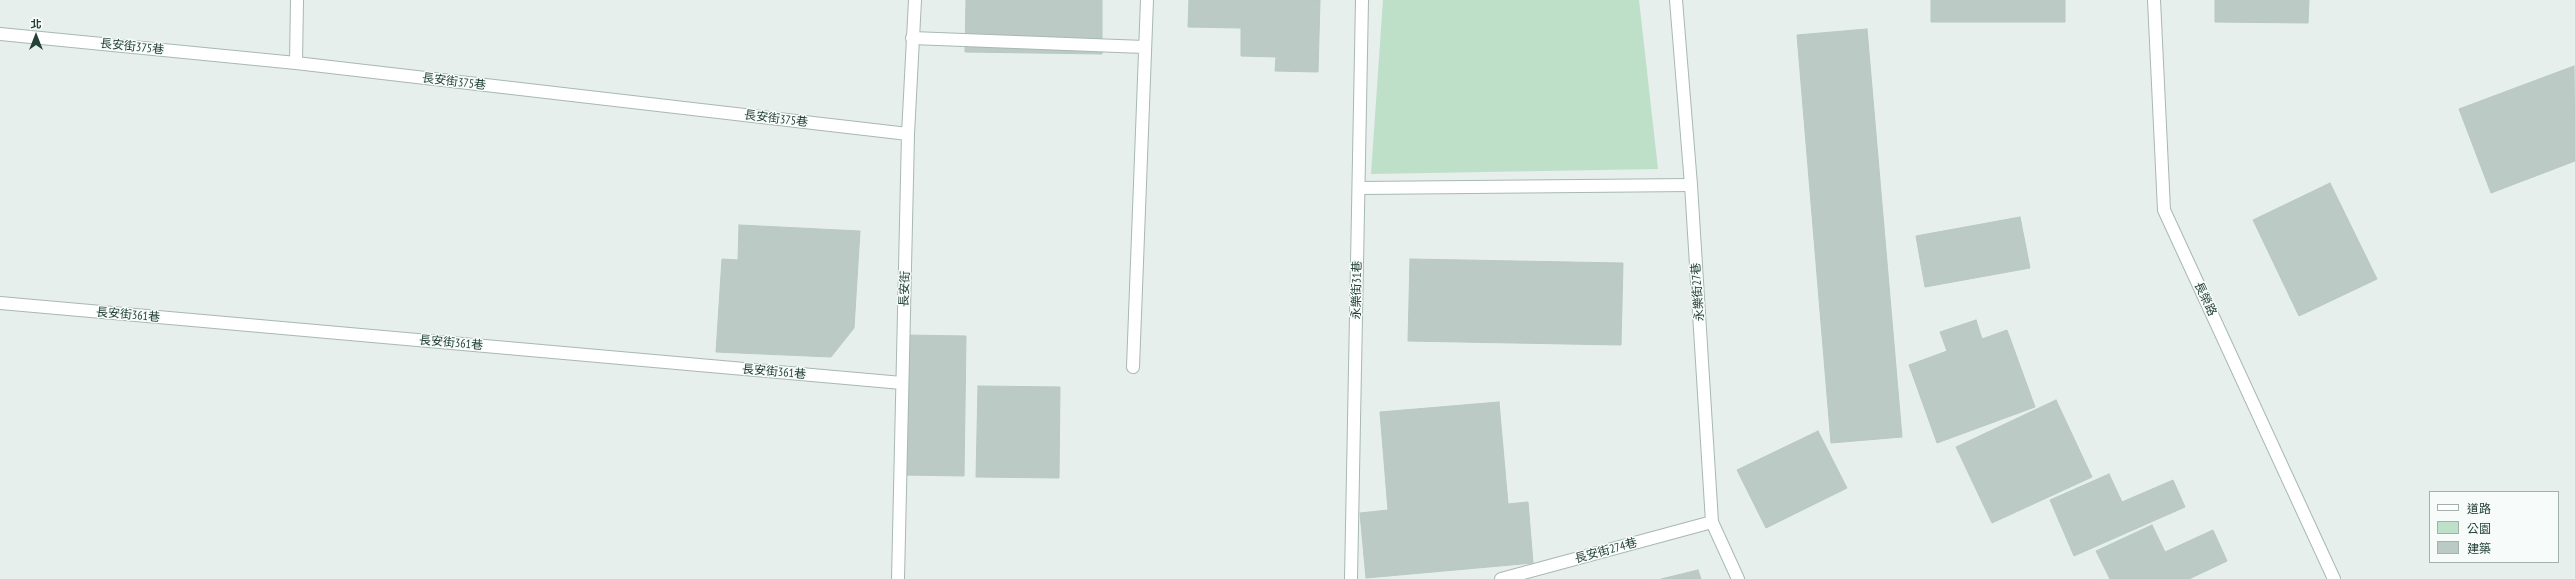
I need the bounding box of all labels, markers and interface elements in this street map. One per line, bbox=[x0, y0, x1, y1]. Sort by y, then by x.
north arrow bbox=[16, 16, 56, 56]
text: 北 bbox=[31, 17, 42, 31]
street label: 長安街375巷 bbox=[99, 36, 165, 58]
street label: 長安街375巷 bbox=[421, 71, 487, 93]
street label: 長安街375巷 bbox=[743, 108, 809, 130]
street label: 永樂街31巷 bbox=[1349, 260, 1365, 320]
street label: 永樂街27巷 bbox=[1689, 262, 1707, 322]
street label: 長安街 bbox=[897, 271, 913, 307]
street label: 長榮路 bbox=[2191, 280, 2219, 318]
street label: 長安街361巷 bbox=[95, 305, 161, 325]
street label: 長安街361巷 bbox=[418, 333, 484, 353]
street label: 長安街361巷 bbox=[741, 362, 807, 382]
legend bbox=[2429, 491, 2559, 563]
text: 道路 bbox=[2467, 501, 2491, 516]
text: 公園 bbox=[2467, 521, 2491, 536]
street label: 長安街274巷 bbox=[1573, 536, 1639, 566]
text: 建築 bbox=[2467, 541, 2491, 556]

